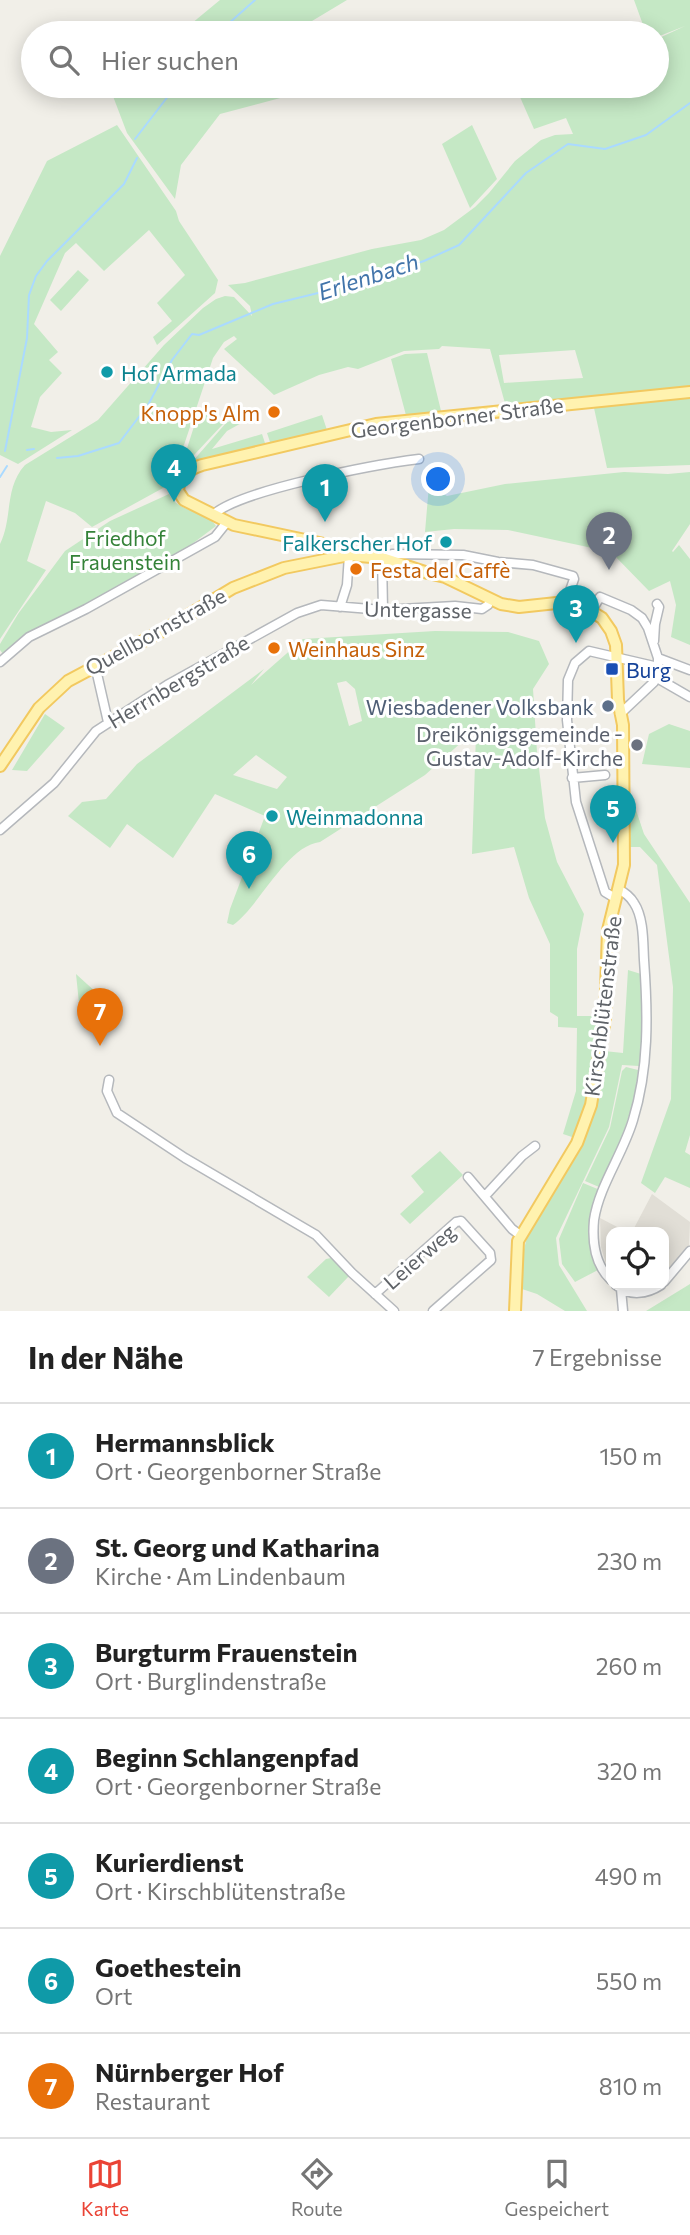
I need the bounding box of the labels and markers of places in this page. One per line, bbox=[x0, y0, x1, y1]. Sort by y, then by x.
place label: Hof Armada bbox=[121, 360, 237, 385]
marker: Hof Armada bbox=[99, 364, 115, 380]
place label: Knopp's Alm bbox=[141, 400, 260, 425]
marker: Knopp's Alm bbox=[266, 404, 282, 420]
pin: 4 bbox=[151, 444, 197, 502]
pin: 1 bbox=[302, 464, 348, 522]
pin: 2 bbox=[586, 512, 632, 570]
place label: Falkerscher Hof bbox=[282, 530, 433, 555]
marker: Falkerscher Hof bbox=[438, 534, 454, 550]
place label: Festa del Caffè bbox=[370, 557, 510, 582]
marker: Festa del Caffè bbox=[348, 561, 364, 577]
pin: 3 bbox=[553, 585, 599, 643]
place label: Weinhaus Sinz bbox=[288, 636, 425, 661]
marker: Weinhaus Sinz bbox=[266, 640, 282, 656]
place label: Burg bbox=[626, 657, 671, 682]
marker: Burg bbox=[604, 661, 620, 677]
place label: Wiesbadener Volksbank bbox=[366, 694, 594, 719]
marker: Wiesbadener Volksbank bbox=[600, 698, 616, 714]
place label: Dreikönigsgemeinde - Gustav-Adolf-Kirche bbox=[416, 721, 623, 770]
marker: Dreikönigsgemeinde - Gustav-Adolf-Kirche bbox=[629, 737, 645, 753]
pin: 5 bbox=[590, 785, 636, 843]
place label: Weinmadonna bbox=[286, 804, 424, 829]
marker: Weinmadonna bbox=[264, 808, 280, 824]
pin: 6 bbox=[226, 831, 272, 889]
pin: 7 bbox=[77, 988, 123, 1046]

